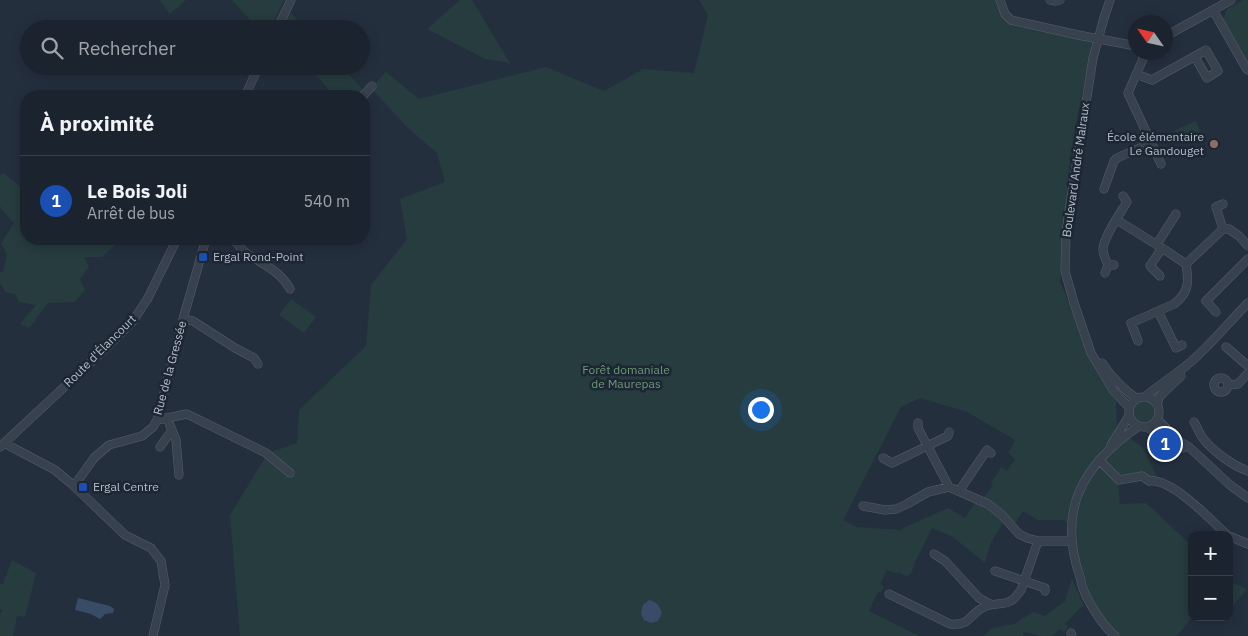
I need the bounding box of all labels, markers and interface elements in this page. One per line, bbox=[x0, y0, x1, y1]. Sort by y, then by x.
north arrow bbox=[1128, 15, 1173, 60]
search box bbox=[20, 20, 370, 75]
icon: search bbox=[38, 34, 66, 62]
text: Rechercher bbox=[78, 36, 176, 60]
street label: Boulevard André Malraux bbox=[1059, 102, 1092, 238]
text: À proximité bbox=[40, 109, 154, 137]
place label: École élémentaire Le Gandouget bbox=[1107, 129, 1204, 158]
marker: École élémentaire Le Gandouget bbox=[1208, 138, 1220, 150]
text: Le Bois Joli bbox=[87, 179, 187, 203]
text: 1 bbox=[51, 191, 61, 211]
text: 540 m bbox=[303, 191, 350, 211]
text: Arrêt de bus bbox=[87, 203, 175, 223]
place label: Ergal Rond-Point bbox=[213, 249, 304, 264]
marker: Ergal Rond-Point bbox=[197, 251, 209, 263]
street label: Route d'Élancourt bbox=[60, 311, 139, 390]
street label: Rue de la Gressée bbox=[150, 319, 189, 417]
park label: Forêt domaniale de Maurepas bbox=[582, 362, 670, 391]
your location bbox=[748, 397, 774, 423]
pin: 1 bbox=[1149, 425, 1181, 463]
place label: Ergal Centre bbox=[93, 479, 159, 494]
marker: Ergal Centre bbox=[77, 481, 89, 493]
map controls bbox=[1188, 531, 1233, 621]
button: + bbox=[1188, 531, 1233, 576]
button: − bbox=[1188, 576, 1233, 621]

